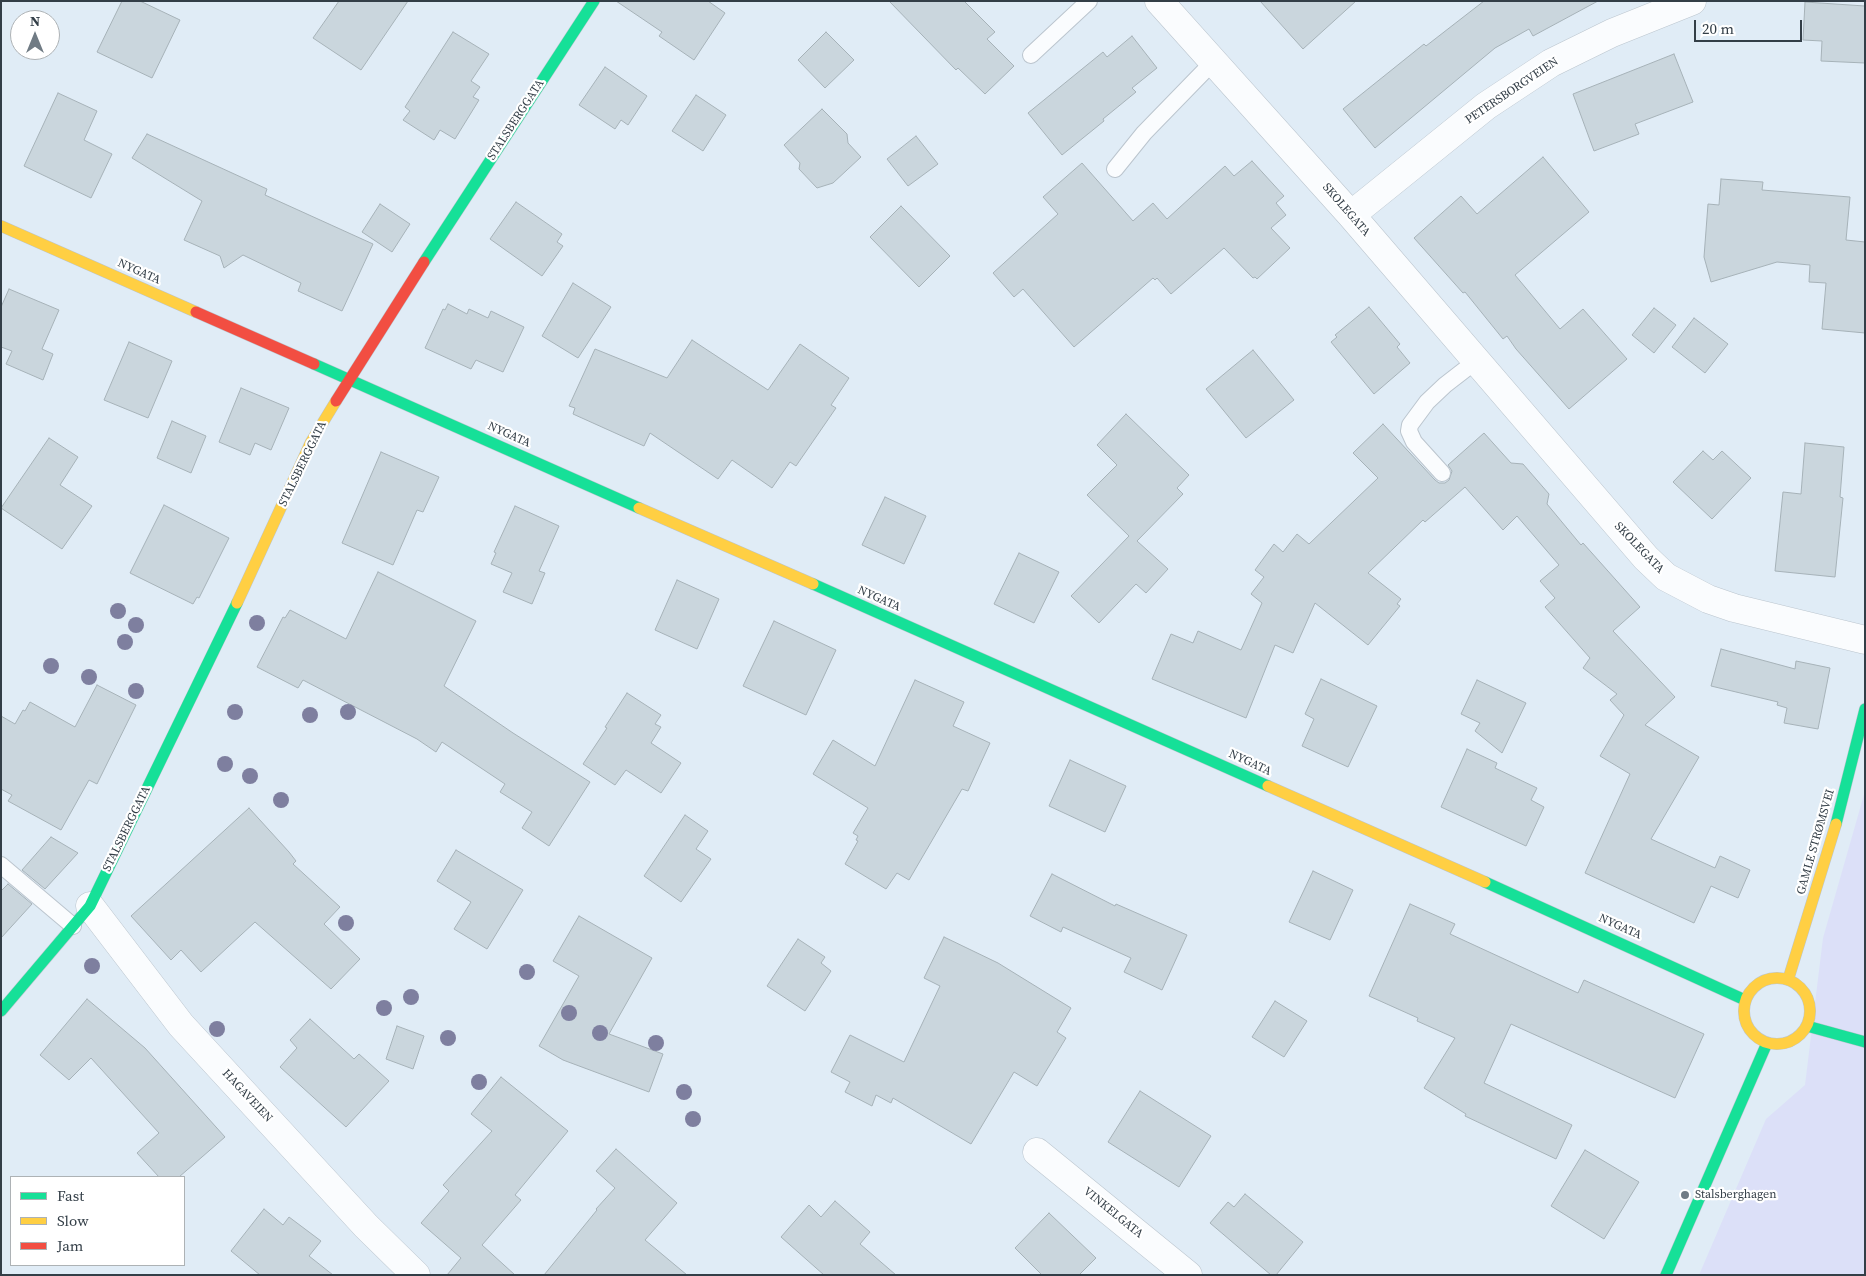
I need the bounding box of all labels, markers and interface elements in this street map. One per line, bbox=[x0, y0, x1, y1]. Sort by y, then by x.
north arrow bbox=[10, 10, 60, 60]
scale bar bbox=[1696, 10, 1804, 42]
text: N bbox=[30, 11, 40, 31]
text: 20 m bbox=[1702, 18, 1734, 39]
street label: PETERSBORGVEIEN bbox=[1463, 54, 1561, 128]
street label: STALSBERGGATA bbox=[485, 77, 547, 163]
street label: SKOLEGATA bbox=[1319, 180, 1373, 240]
street label: NYGATA bbox=[115, 256, 163, 288]
street label: STALSBERGGATA bbox=[276, 419, 330, 509]
street label: NYGATA bbox=[485, 419, 533, 451]
street label: SKOLEGATA bbox=[1611, 519, 1667, 577]
street label: NYGATA bbox=[855, 583, 903, 615]
street label: NYGATA bbox=[1226, 747, 1274, 779]
street label: STALSBERGGATA bbox=[100, 784, 154, 874]
street label: GAMLE STRØMSVEI bbox=[1794, 788, 1838, 896]
street label: NYGATA bbox=[1596, 911, 1644, 943]
street label: HAGAVEIEN bbox=[219, 1066, 275, 1126]
legend bbox=[10, 1176, 185, 1266]
street label: VINKELGATA bbox=[1080, 1184, 1146, 1242]
text: Fast bbox=[57, 1185, 84, 1206]
place label: Stalsberghagen bbox=[1695, 1188, 1776, 1202]
marker: Stalsberghagen bbox=[1679, 1189, 1691, 1201]
text: Slow bbox=[57, 1210, 89, 1231]
text: Jam bbox=[57, 1235, 83, 1256]

